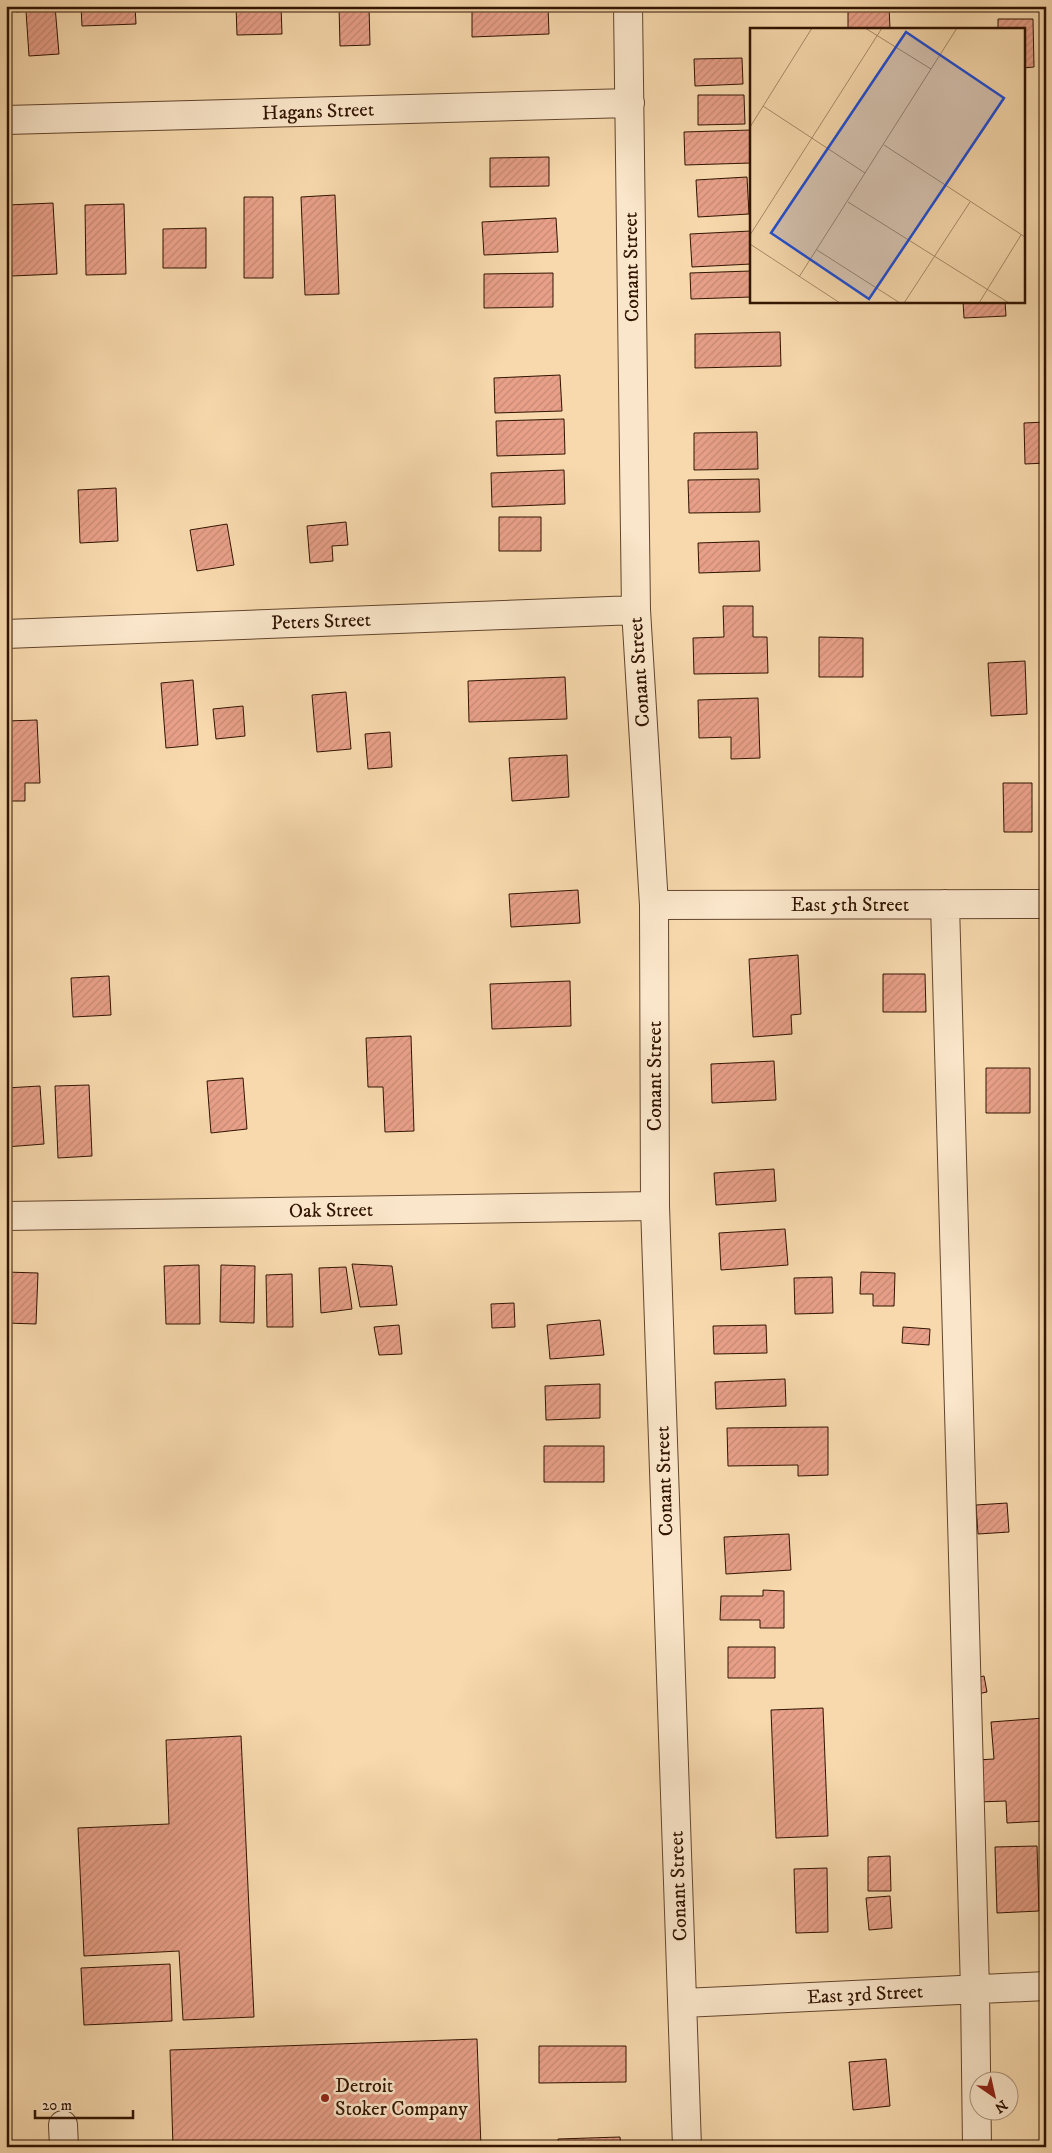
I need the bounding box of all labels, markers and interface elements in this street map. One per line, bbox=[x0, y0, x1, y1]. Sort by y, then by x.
inset map bbox=[750, 28, 1024, 302]
street label: Hagans Street bbox=[261, 98, 375, 126]
street label: Conant Street bbox=[619, 212, 645, 322]
street label: Peters Street bbox=[271, 608, 371, 636]
street label: Conant Street bbox=[624, 616, 656, 728]
street label: East 5th Street bbox=[791, 893, 909, 918]
street label: Conant Street bbox=[643, 1021, 668, 1131]
street label: Oak Street bbox=[289, 1198, 373, 1224]
street label: Conant Street bbox=[651, 1425, 679, 1537]
street label: Conant Street bbox=[665, 1830, 693, 1942]
street label: East 3rd Street bbox=[806, 1979, 924, 2011]
north arrow bbox=[970, 2070, 1020, 2120]
place label: Detroit Stoker Company bbox=[335, 2074, 468, 2122]
scale bar bbox=[35, 2088, 132, 2120]
marker: Detroit Stoker Company bbox=[319, 2092, 331, 2104]
text: N bbox=[990, 2095, 1011, 2117]
text: 20 m bbox=[42, 2096, 72, 2115]

